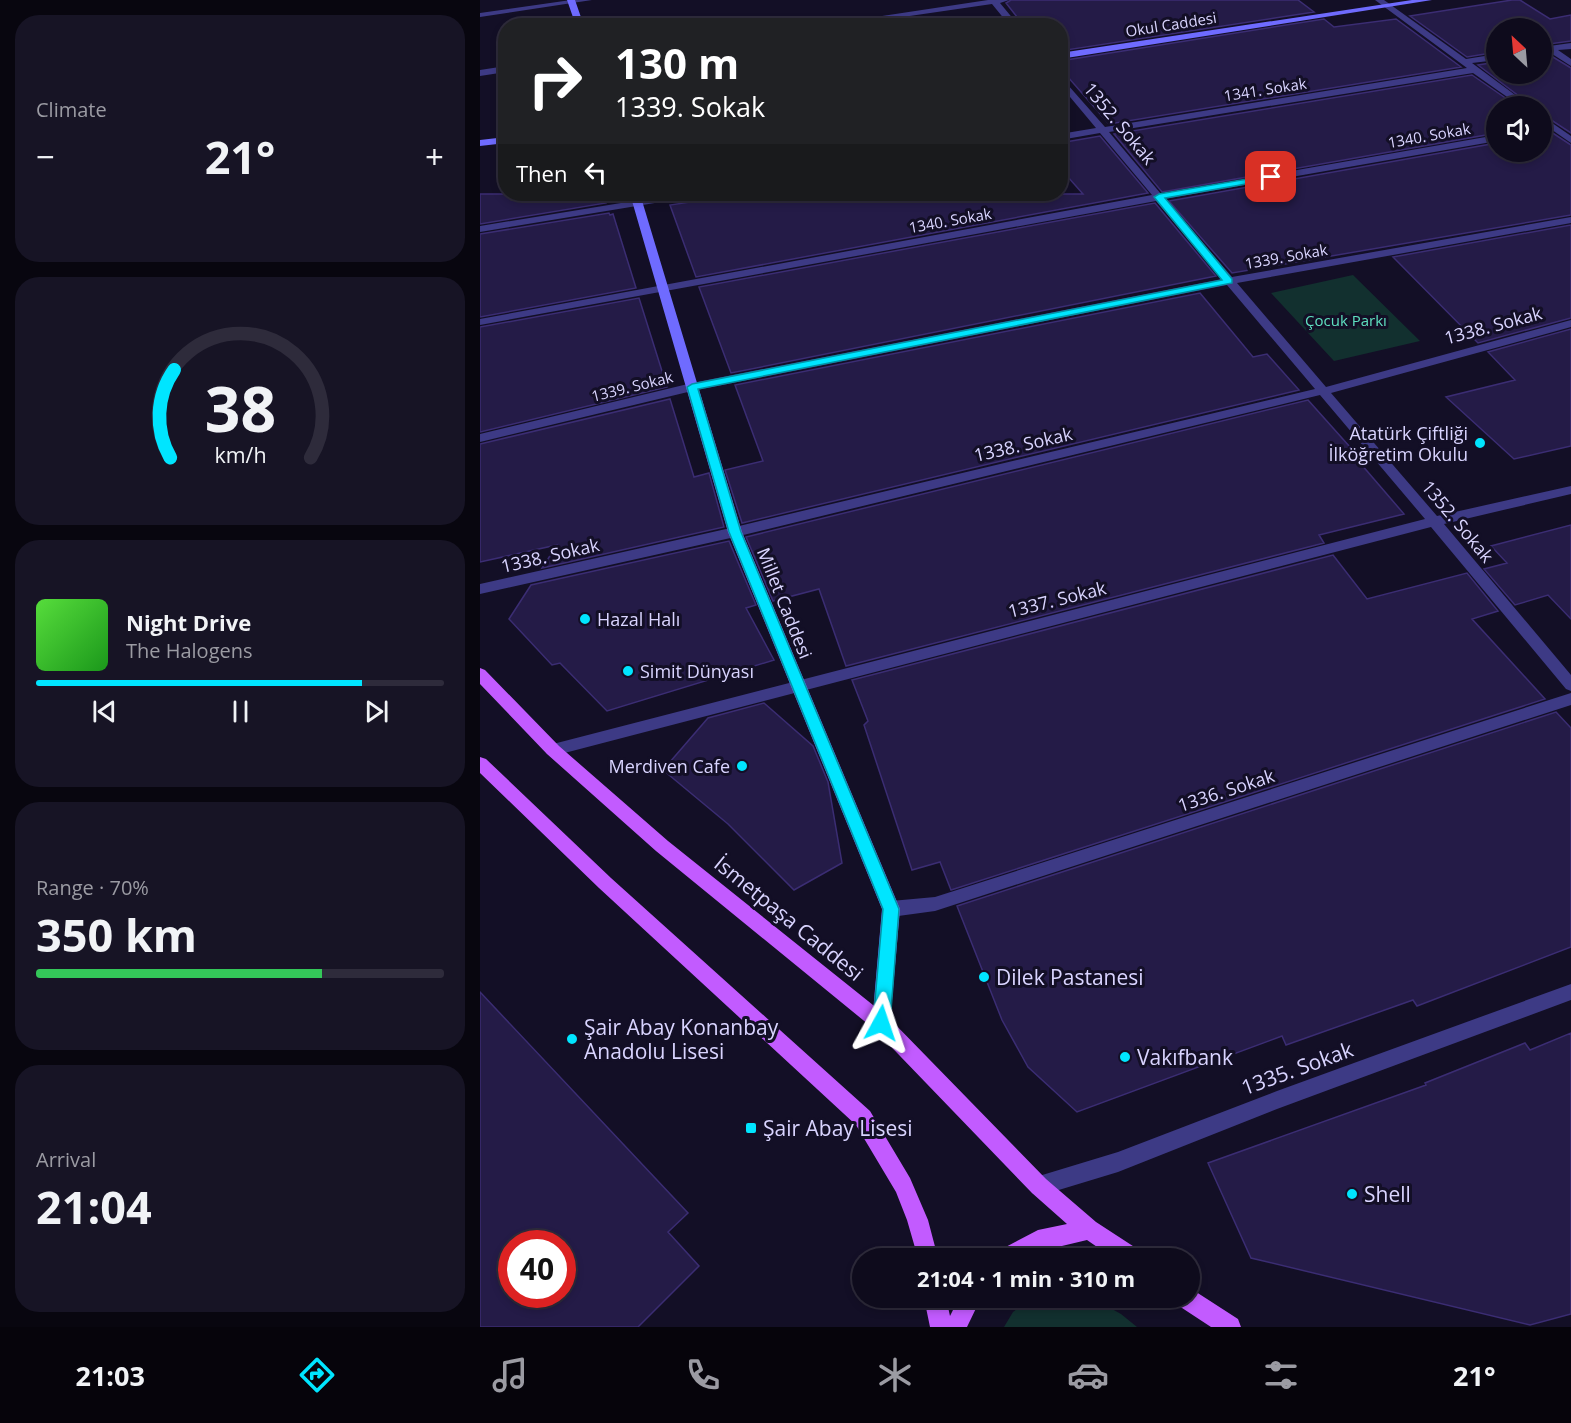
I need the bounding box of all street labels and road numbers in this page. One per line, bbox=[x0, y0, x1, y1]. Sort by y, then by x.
street label: Okul Caddesi bbox=[1124, 7, 1218, 41]
street label: 1341. Sokak bbox=[1222, 73, 1308, 105]
street label: 1352. Sokak bbox=[1079, 77, 1162, 170]
street label: 1340. Sokak bbox=[1386, 118, 1472, 152]
street label: 1340. Sokak bbox=[907, 203, 993, 237]
street label: 1339. Sokak bbox=[1243, 239, 1329, 273]
street label: 1338. Sokak bbox=[1442, 300, 1545, 350]
street label: 1339. Sokak bbox=[589, 366, 675, 406]
street label: 1338. Sokak bbox=[971, 421, 1075, 467]
street label: 1352. Sokak bbox=[1417, 475, 1500, 568]
street label: 1338. Sokak bbox=[498, 532, 602, 578]
street label: Millet Caddesi bbox=[752, 544, 818, 662]
street label: 1337. Sokak bbox=[1005, 575, 1109, 623]
street label: 1336. Sokak bbox=[1175, 763, 1278, 817]
street label: İsmetpaşa Caddesi bbox=[709, 849, 869, 987]
street label: 1335. Sokak bbox=[1237, 1035, 1357, 1101]

